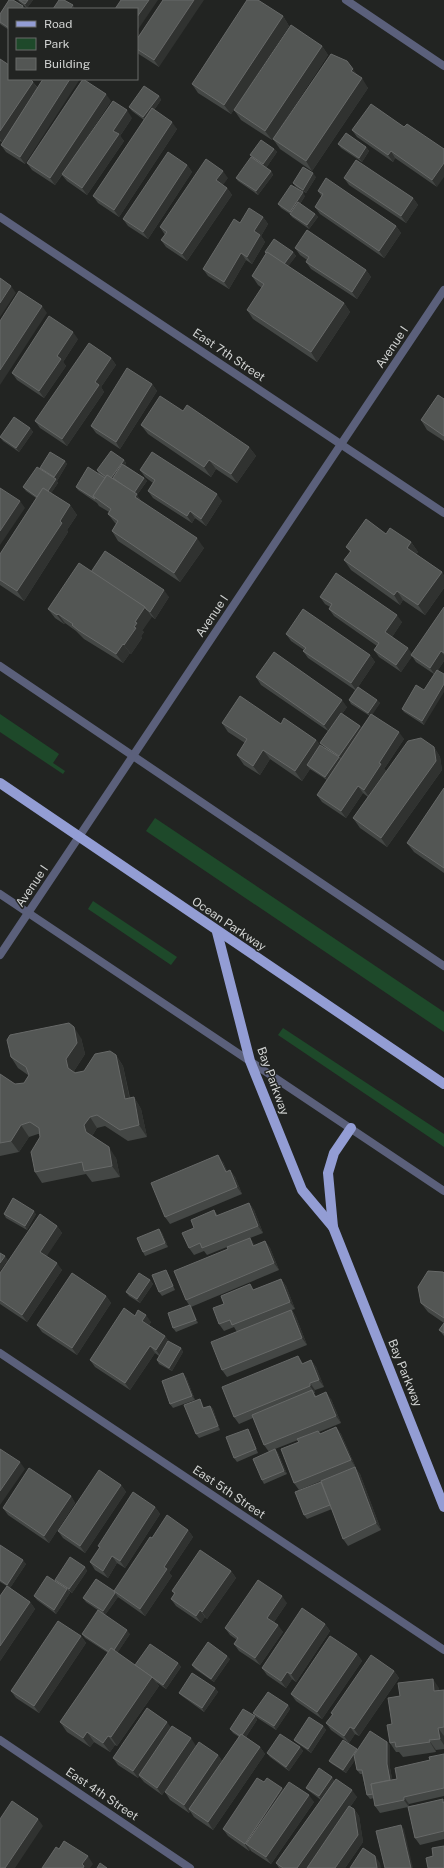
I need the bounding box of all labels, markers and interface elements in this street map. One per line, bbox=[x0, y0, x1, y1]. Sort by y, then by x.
legend bbox=[8, 8, 138, 80]
text: Road bbox=[44, 17, 72, 31]
text: Park bbox=[44, 37, 70, 51]
text: Building bbox=[44, 57, 90, 71]
street label: Avenue I bbox=[373, 323, 411, 371]
street label: East 7th Street bbox=[190, 326, 268, 385]
street label: Avenue I bbox=[193, 592, 231, 640]
street label: Avenue I bbox=[13, 862, 51, 910]
street label: Ocean Parkway bbox=[189, 894, 269, 954]
street label: Bay Parkway bbox=[254, 1045, 292, 1118]
street label: Bay Parkway bbox=[385, 1337, 425, 1409]
street label: East 5th Street bbox=[190, 1463, 268, 1522]
street label: East 4th Street bbox=[63, 1765, 141, 1824]

